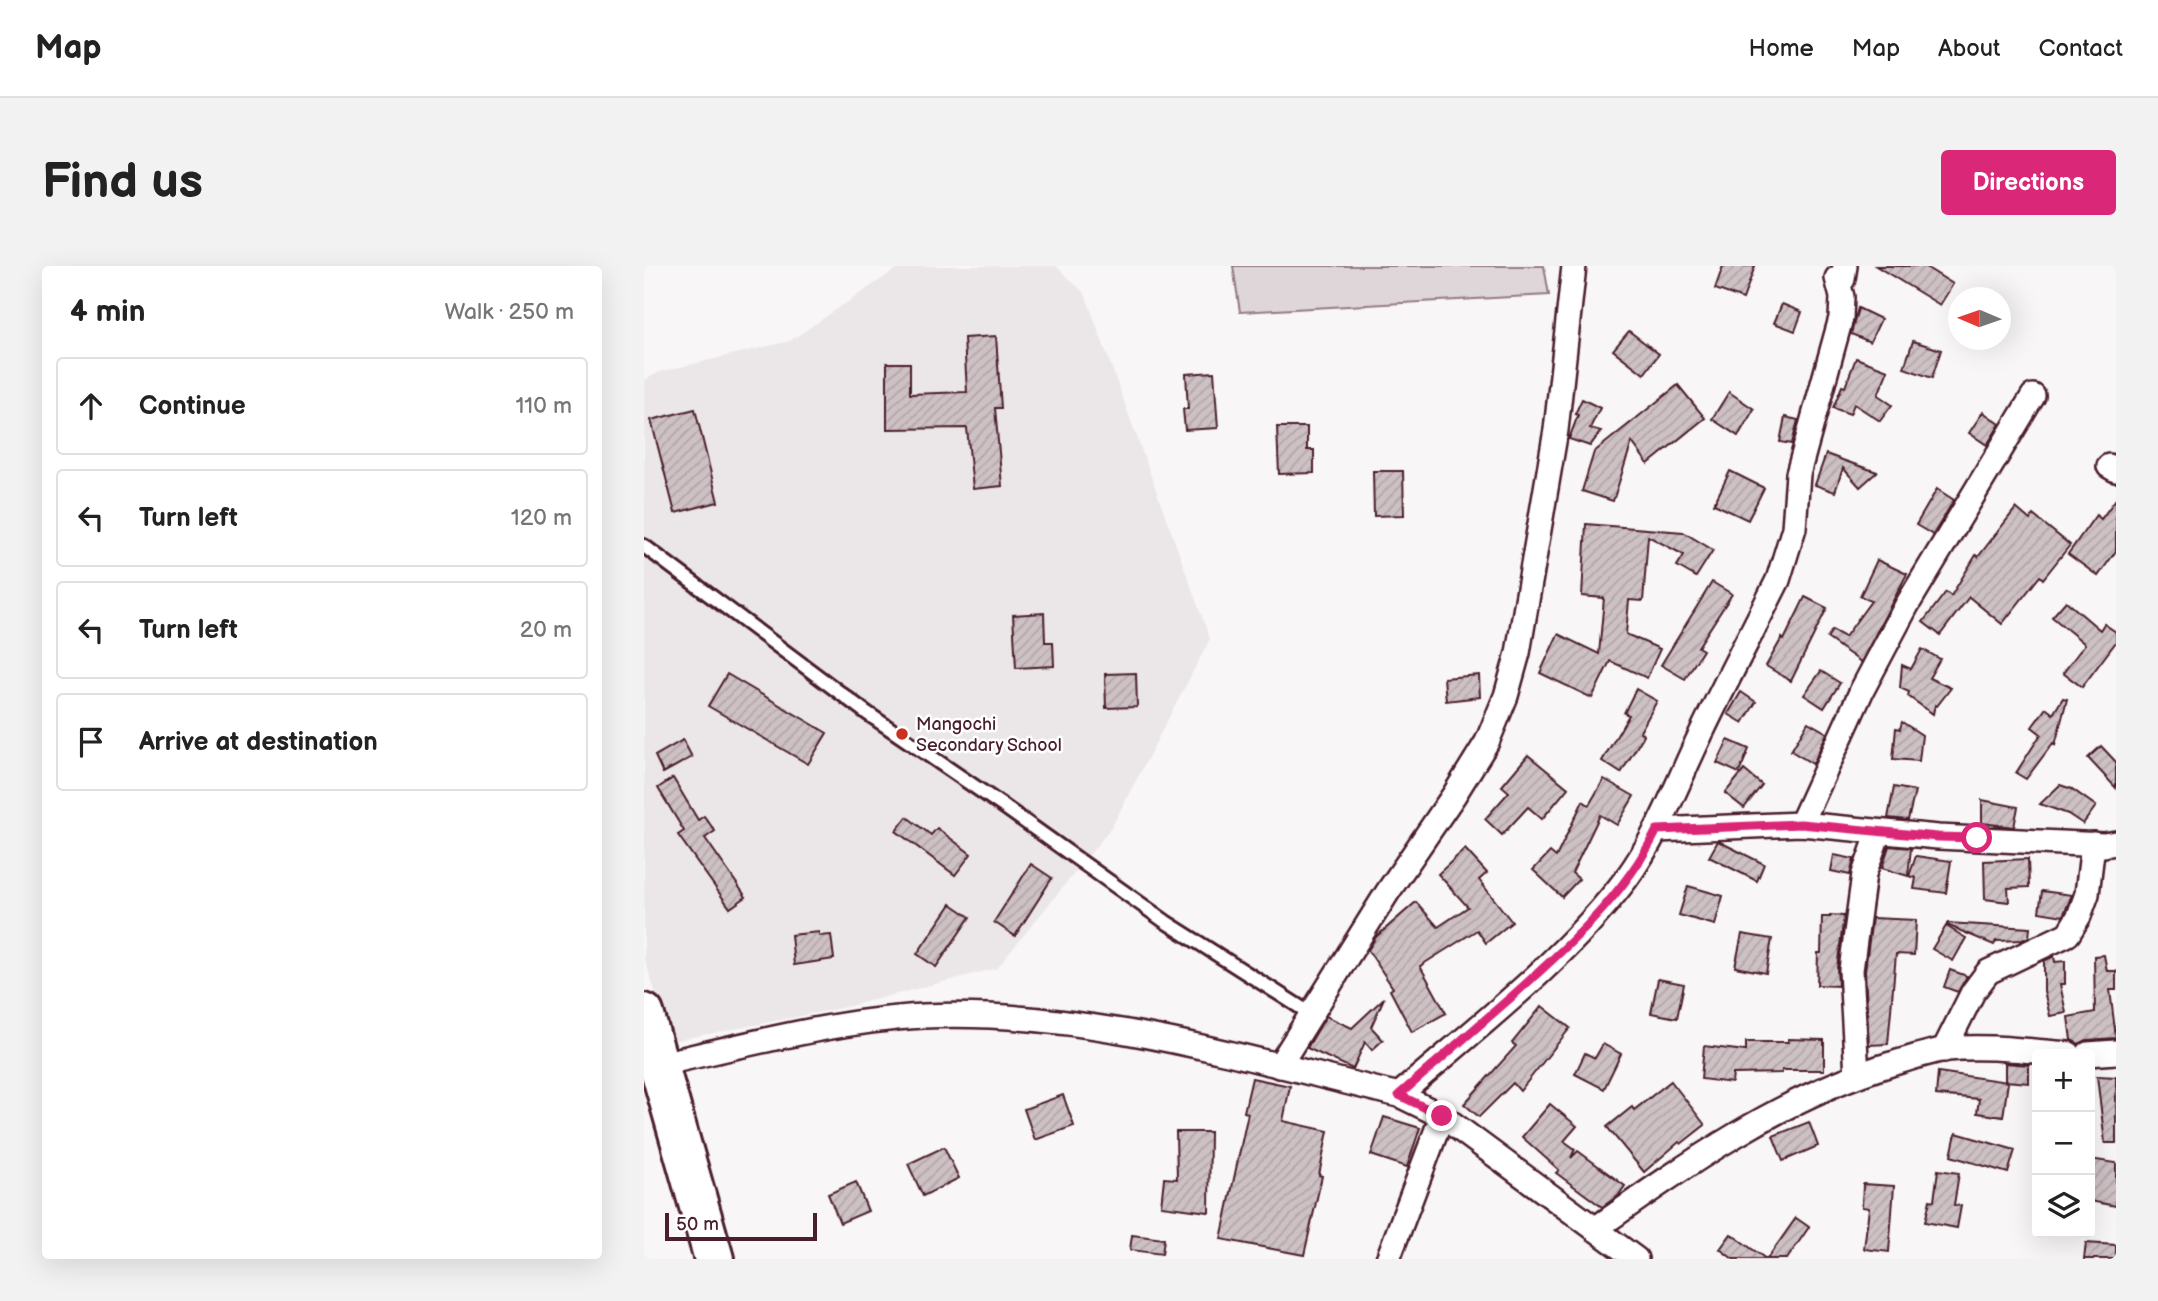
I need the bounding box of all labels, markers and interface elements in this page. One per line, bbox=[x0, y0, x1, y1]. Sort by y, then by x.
text: Map bbox=[35, 28, 101, 68]
text: Home bbox=[1749, 34, 1814, 63]
text: Map bbox=[1852, 34, 1900, 63]
text: About bbox=[1938, 34, 2000, 63]
text: Contact bbox=[2038, 34, 2123, 63]
button: Directions bbox=[1941, 150, 2116, 215]
text: Find us bbox=[42, 153, 203, 212]
north arrow bbox=[1948, 287, 2011, 350]
text: 4 min bbox=[70, 294, 145, 330]
text: Walk · 250 m bbox=[444, 298, 574, 326]
icon: ahead bbox=[72, 387, 110, 425]
text: Continue bbox=[139, 391, 246, 422]
text: 110 m bbox=[515, 392, 572, 420]
icon: left bbox=[72, 499, 110, 537]
text: Turn left bbox=[139, 503, 238, 534]
text: 120 m bbox=[511, 504, 572, 532]
icon: left bbox=[72, 611, 110, 649]
text: Turn left bbox=[139, 615, 238, 646]
text: 20 m bbox=[520, 616, 572, 644]
place label: Mangochi Secondary School bbox=[916, 714, 1062, 756]
icon: arrive bbox=[72, 723, 110, 761]
marker: Mangochi Secondary School bbox=[894, 726, 910, 742]
text: Arrive at destination bbox=[139, 727, 378, 758]
route start bbox=[1961, 822, 1992, 853]
map controls bbox=[2032, 1049, 2095, 1238]
button: + bbox=[2032, 1049, 2095, 1112]
route end bbox=[1426, 1100, 1457, 1131]
button: − bbox=[2032, 1112, 2095, 1175]
button: layers bbox=[2032, 1175, 2095, 1238]
scale bar bbox=[665, 1210, 817, 1242]
text: 50 m bbox=[676, 1213, 719, 1236]

